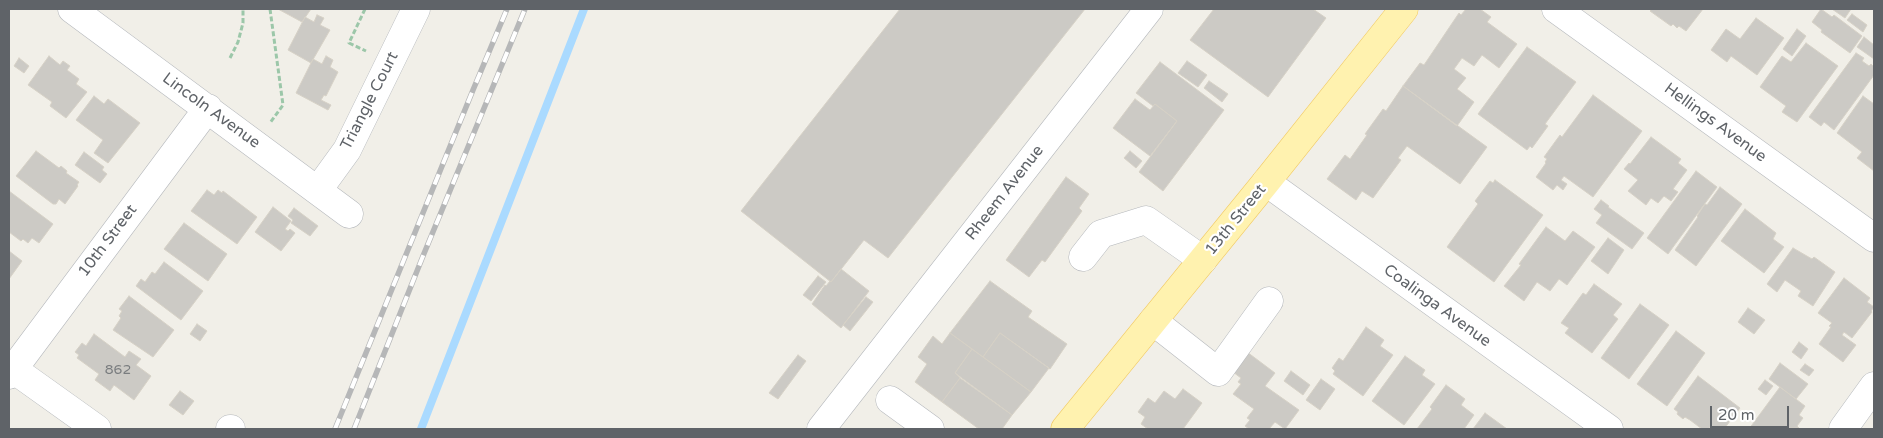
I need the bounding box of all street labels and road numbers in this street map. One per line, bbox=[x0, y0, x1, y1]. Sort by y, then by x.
street label: Triangle Court bbox=[337, 49, 403, 153]
street label: Lincoln Avenue bbox=[158, 69, 264, 153]
street label: Hellings Avenue bbox=[1660, 79, 1770, 167]
street label: Rheem Avenue bbox=[962, 142, 1048, 244]
street label: 13th Street bbox=[1202, 181, 1270, 259]
street label: 10th Street bbox=[75, 201, 141, 281]
street label: Coalinga Avenue bbox=[1380, 261, 1494, 351]

